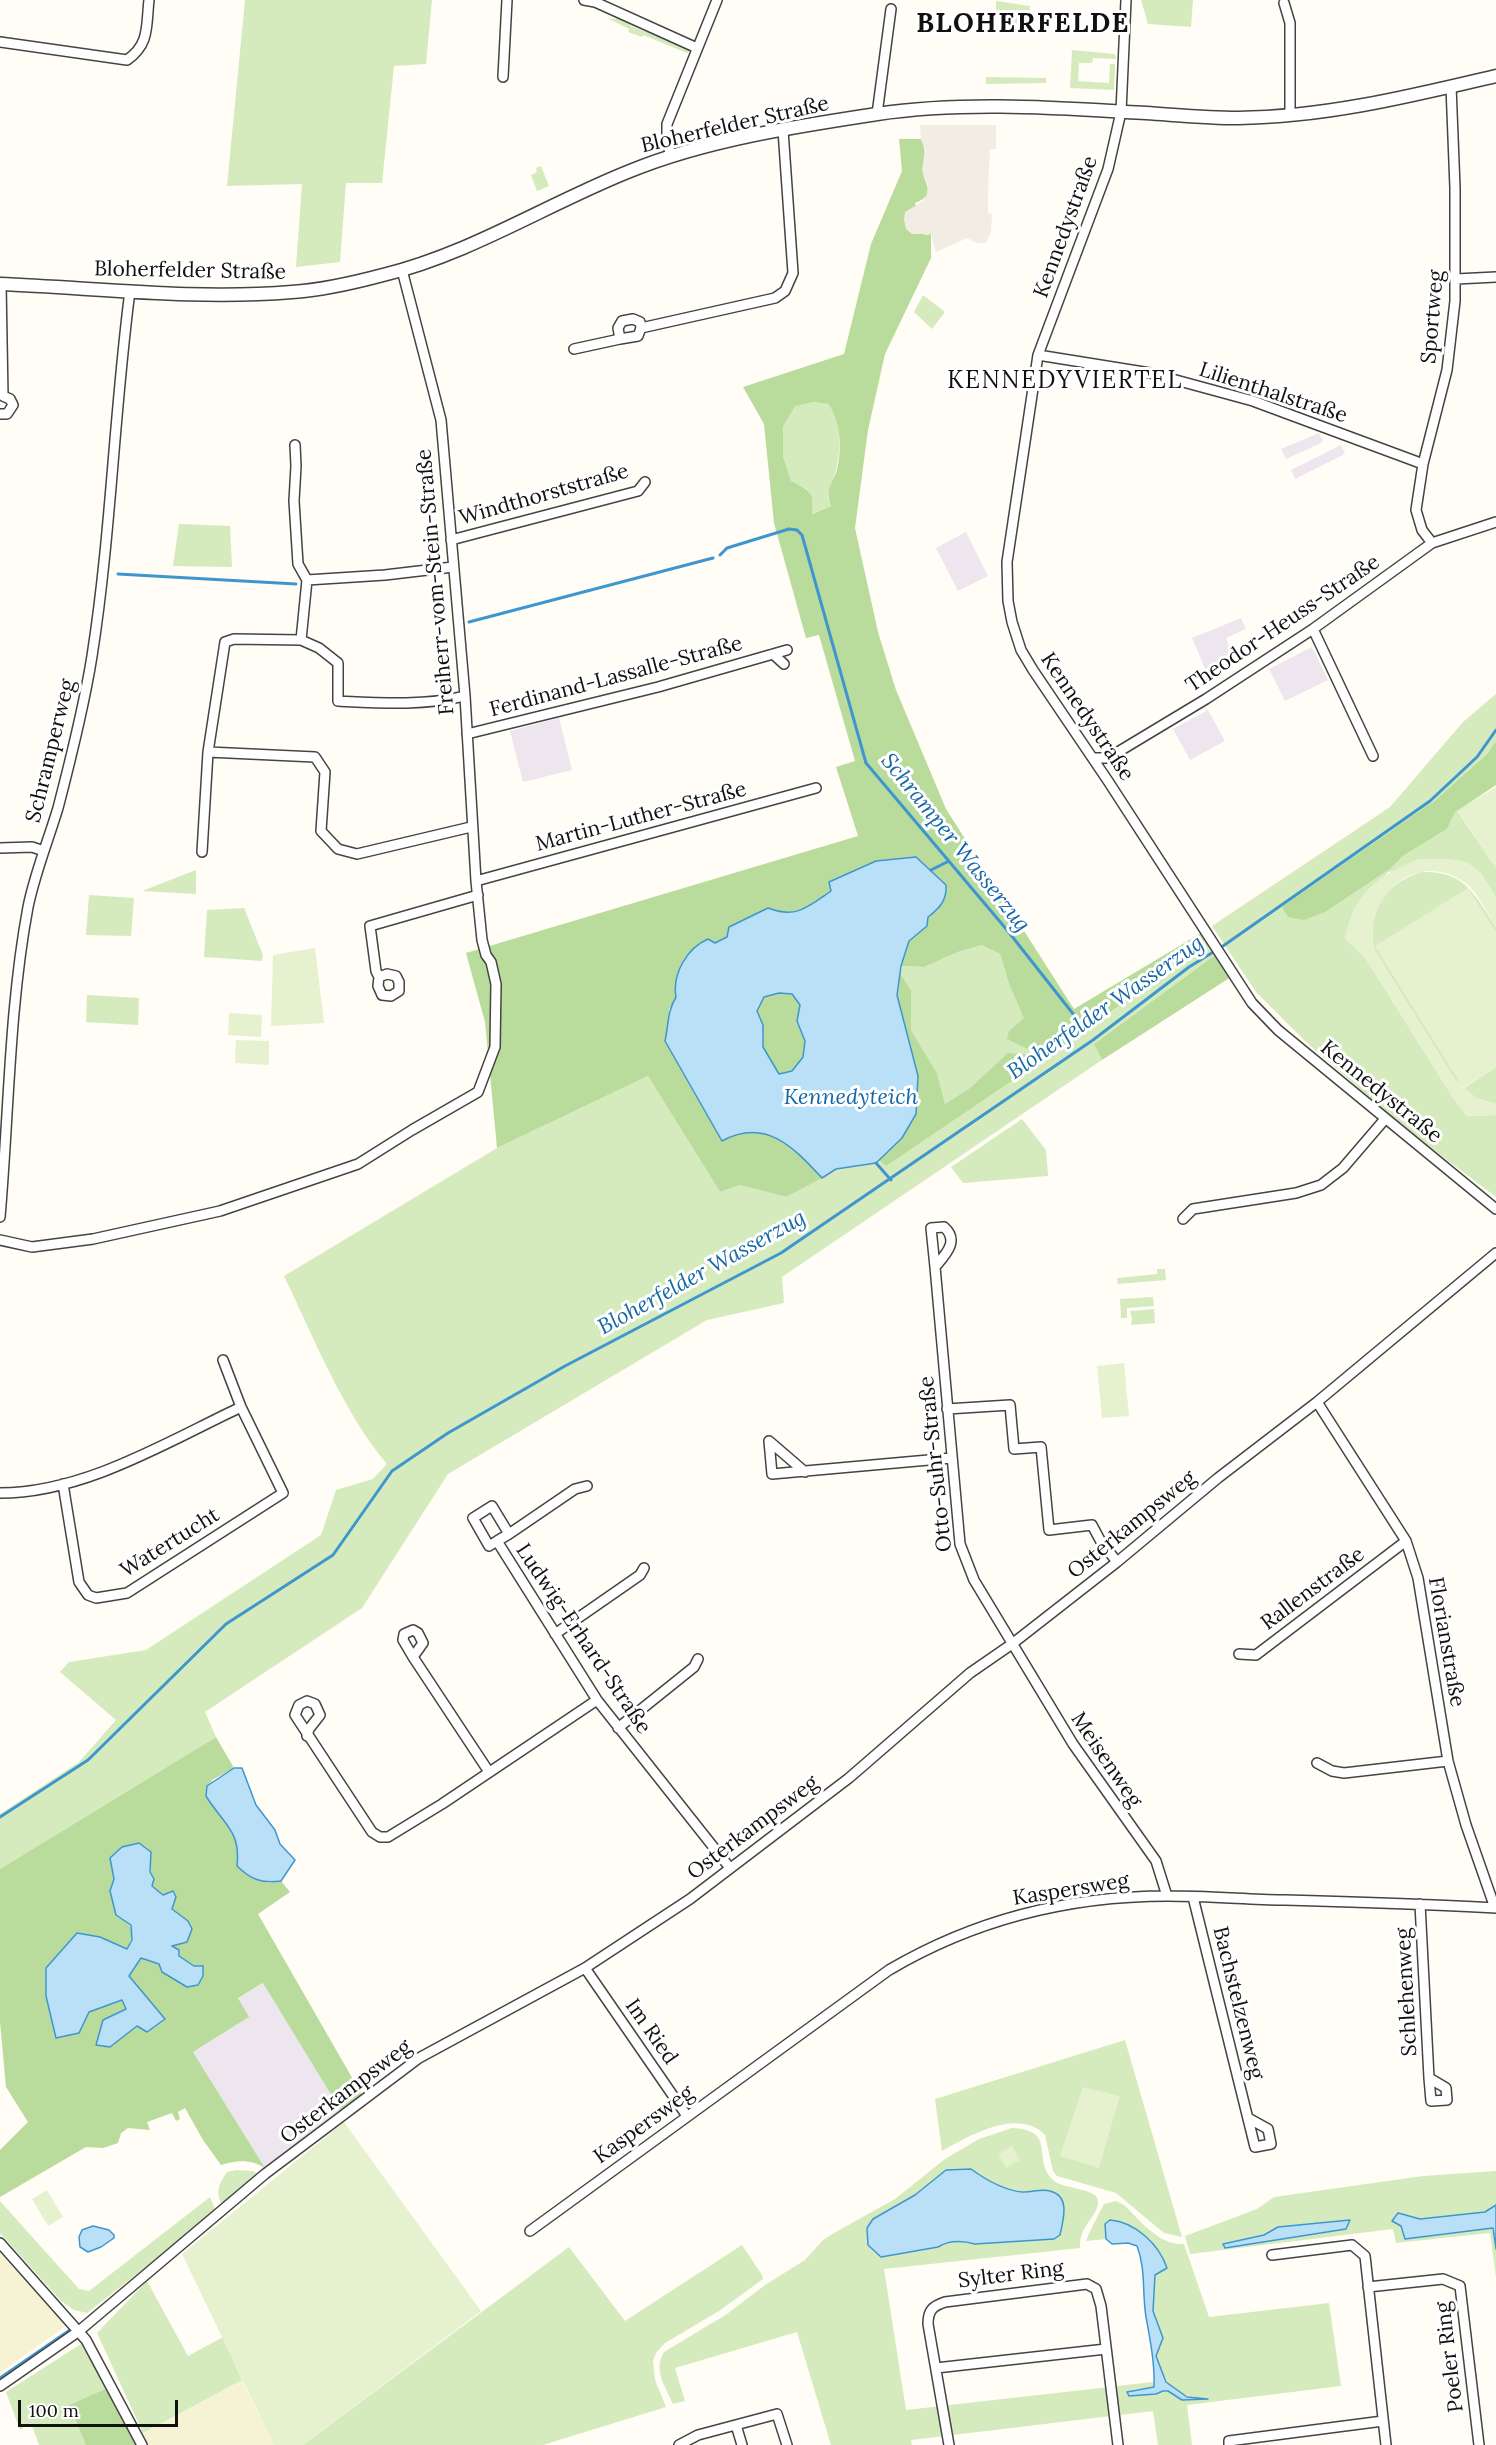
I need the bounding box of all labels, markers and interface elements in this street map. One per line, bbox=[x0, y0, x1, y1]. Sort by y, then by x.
district label: BLOHERFELDE bbox=[916, 8, 1130, 40]
street label: Bloherfelder Straße bbox=[639, 91, 831, 159]
street label: Kennedystraße bbox=[1029, 153, 1103, 301]
street label: Bloherfelder Straße bbox=[94, 257, 286, 285]
street label: Sportweg bbox=[1416, 269, 1450, 365]
street label: Lilienthalstraße bbox=[1196, 357, 1350, 429]
district label: KENNEDYVIERTEL bbox=[947, 367, 1183, 395]
street label: Freiherr-vom-Stein-Straße bbox=[412, 448, 460, 716]
street label: Windthorststraße bbox=[456, 459, 632, 531]
street label: Theodor-Heuss-Straße bbox=[1181, 550, 1385, 698]
street label: Ferdinand-Lassalle-Straße bbox=[487, 631, 745, 723]
street label: Kennedystraße bbox=[1035, 648, 1139, 786]
street label: Schramperweg bbox=[21, 677, 81, 825]
water label: Schramper Wasserzug bbox=[875, 748, 1035, 938]
street label: Martin-Luther-Straße bbox=[533, 777, 749, 857]
water label: Bloherfelder Wasserzug bbox=[1003, 930, 1209, 1086]
street label: Kennedystraße bbox=[1315, 1035, 1447, 1149]
water label: Kennedyteich bbox=[784, 1085, 918, 1111]
water label: Bloherfelder Wasserzug bbox=[594, 1205, 810, 1341]
street label: Otto-Suhr-Straße bbox=[914, 1375, 958, 1553]
street label: Osterkampsweg bbox=[1063, 1466, 1201, 1584]
street label: Watertucht bbox=[116, 1503, 224, 1583]
street label: Ludwig-Erhard-Straße bbox=[510, 1539, 656, 1739]
street label: Rallenstraße bbox=[1256, 1542, 1370, 1636]
street label: Florianstraße bbox=[1422, 1575, 1470, 1709]
street label: Meisenweg bbox=[1065, 1708, 1147, 1812]
street label: Osterkampsweg bbox=[682, 1771, 824, 1885]
street label: Kaspersweg bbox=[1011, 1868, 1131, 1912]
street label: Bachstelzenweg bbox=[1207, 1924, 1269, 2082]
street label: Schlehenweg bbox=[1391, 1927, 1423, 2057]
street label: Im Ried bbox=[619, 1994, 683, 2070]
street label: Osterkampsweg bbox=[275, 2035, 417, 2149]
street label: Kaspersweg bbox=[589, 2080, 699, 2170]
street label: Sylter Ring bbox=[957, 2256, 1065, 2294]
street label: Poeler Ring bbox=[1431, 2300, 1469, 2414]
scale bar bbox=[21, 2388, 182, 2426]
text: 100 m bbox=[29, 2399, 79, 2422]

